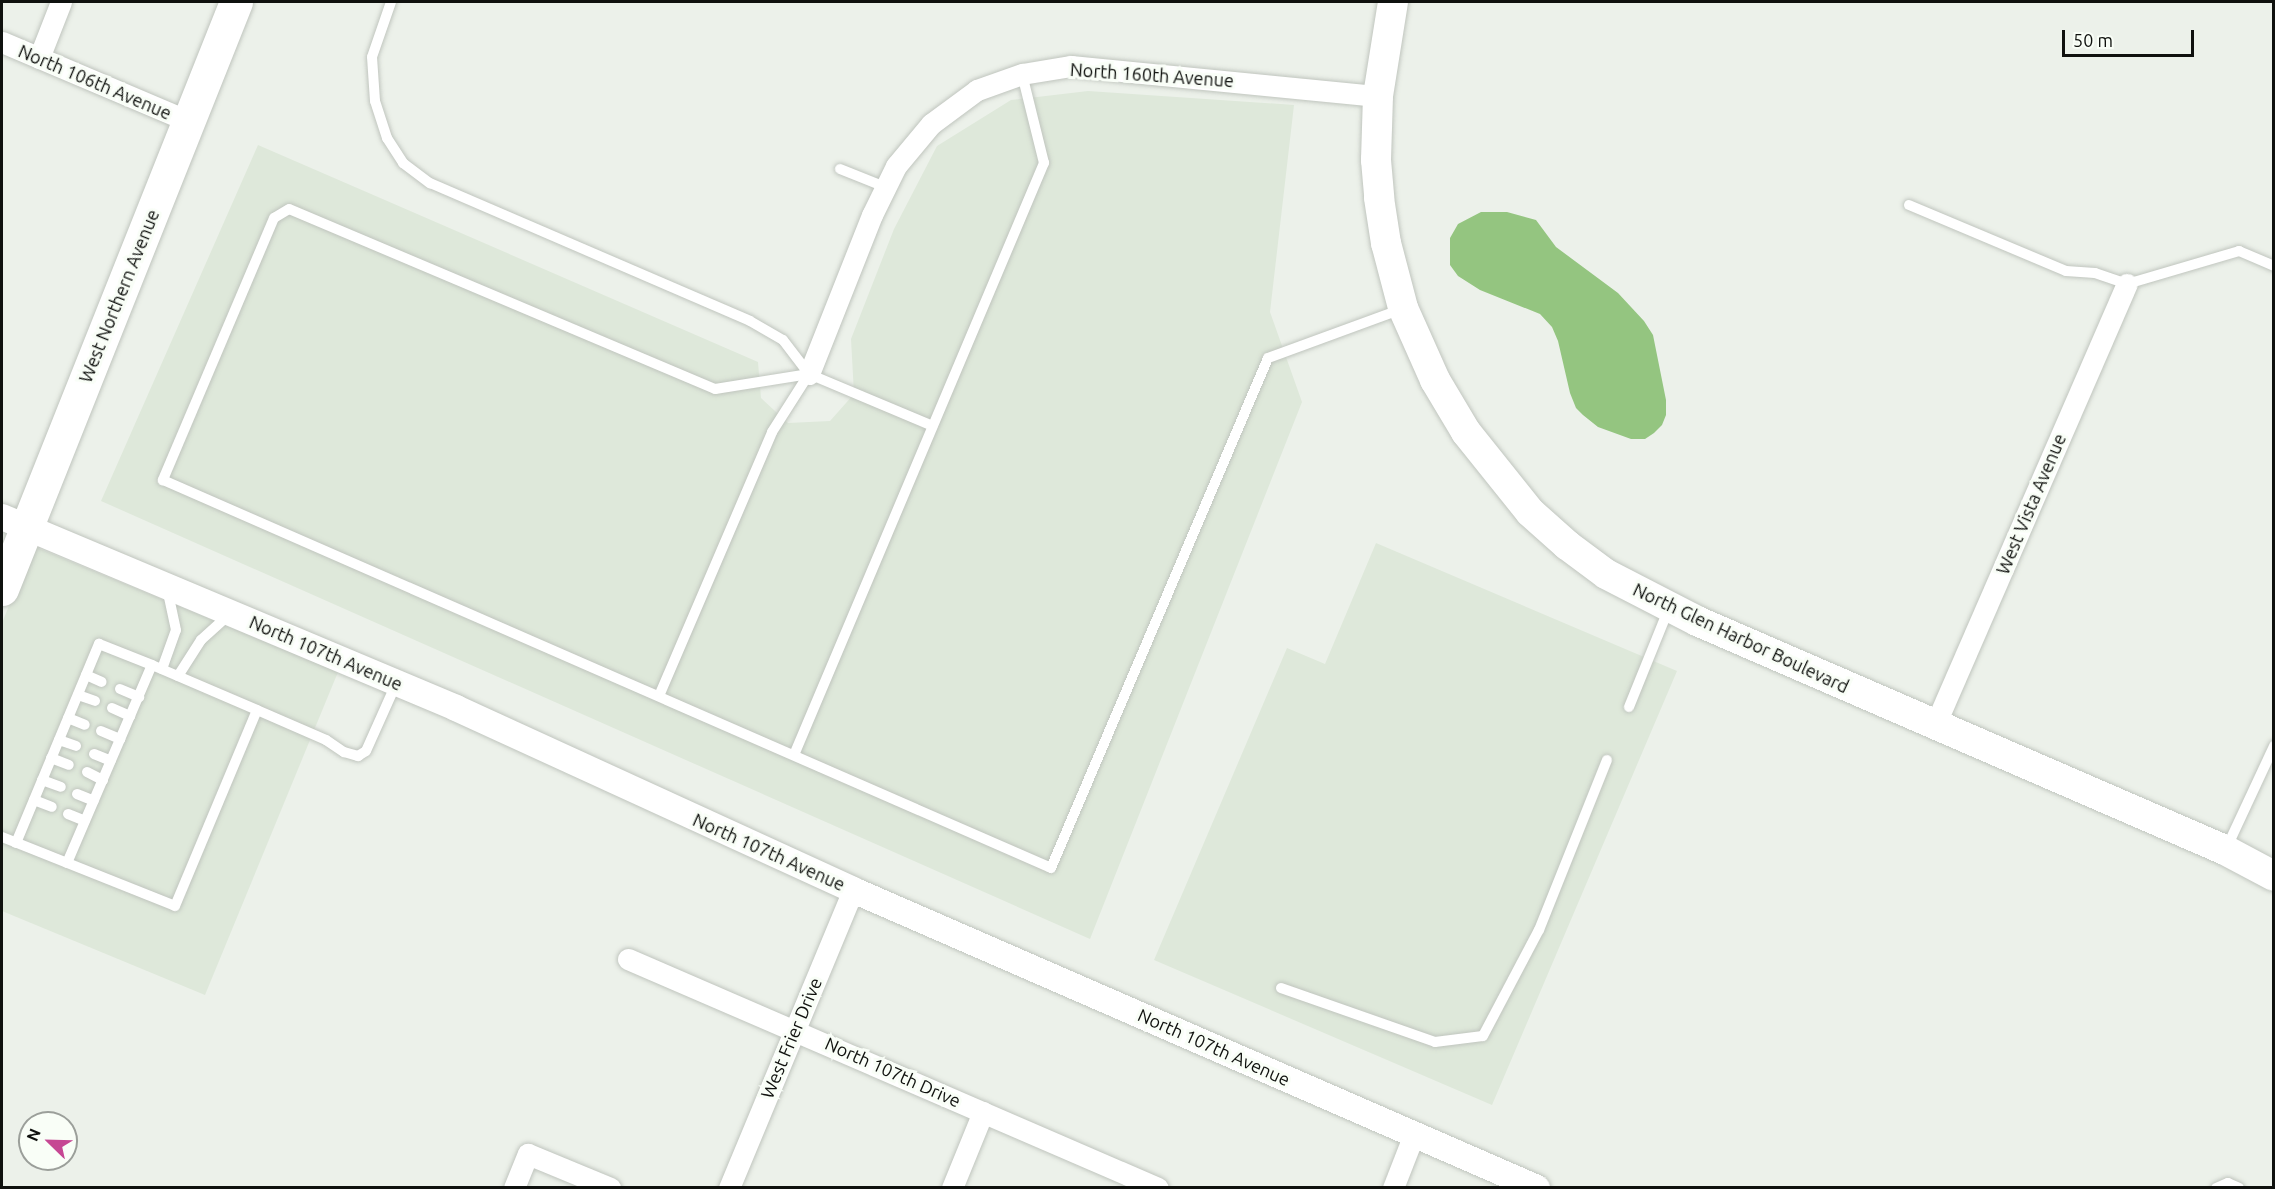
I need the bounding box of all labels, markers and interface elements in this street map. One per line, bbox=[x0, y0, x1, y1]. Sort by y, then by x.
scale bar bbox=[2065, 18, 2197, 56]
text: 50 m bbox=[2073, 30, 2113, 50]
street label: North 106th Avenue bbox=[15, 40, 175, 124]
street label: North 160th Avenue bbox=[1069, 58, 1235, 92]
street label: West Northern Avenue bbox=[74, 206, 164, 386]
street label: West Vista Avenue bbox=[1992, 430, 2070, 578]
street label: North Glen Harbor Boulevard bbox=[1630, 578, 1852, 698]
street label: North 107th Avenue bbox=[246, 611, 406, 695]
street label: North 107th Avenue bbox=[690, 809, 848, 895]
street label: West Frier Drive bbox=[756, 974, 826, 1102]
street label: North 107th Avenue bbox=[1135, 1004, 1293, 1090]
street label: North 107th Drive bbox=[822, 1032, 964, 1112]
north arrow bbox=[18, 1111, 78, 1171]
text: N bbox=[23, 1126, 44, 1144]

